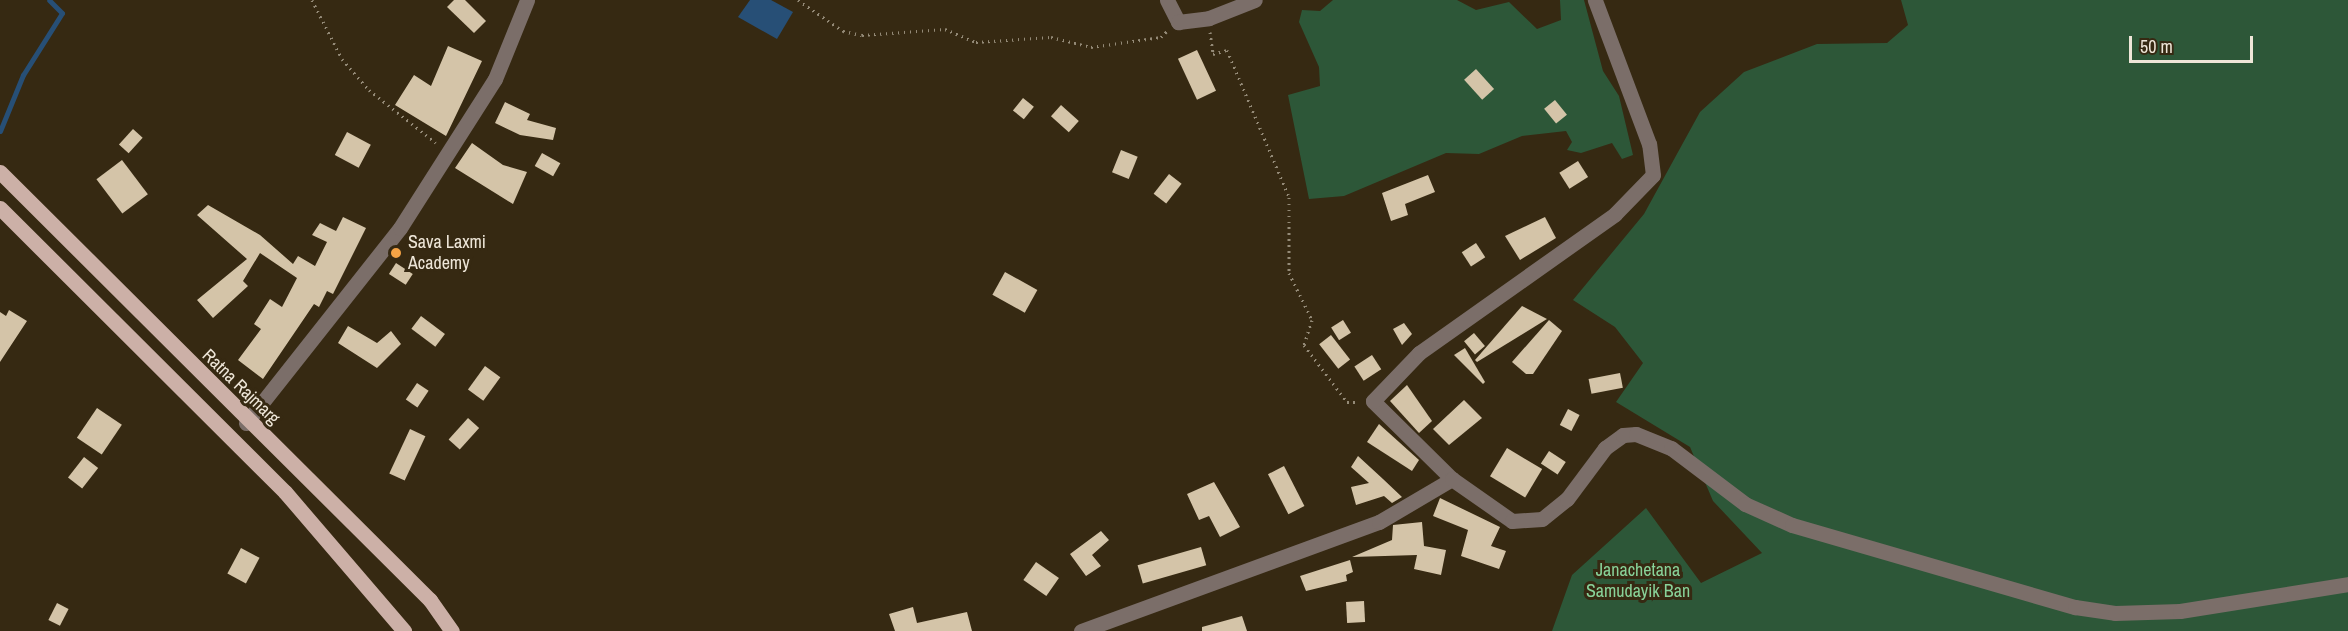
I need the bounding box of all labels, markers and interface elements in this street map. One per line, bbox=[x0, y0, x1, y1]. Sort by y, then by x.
scale bar bbox=[2132, 24, 2256, 62]
text: 50 m bbox=[2140, 34, 2173, 59]
place label: Sava Laxmi Academy bbox=[408, 232, 486, 274]
marker: Sava Laxmi Academy bbox=[389, 246, 403, 260]
street label: Ratna Rajmarg bbox=[198, 345, 284, 429]
park label: Janachetana Samudayik Ban bbox=[1586, 560, 1690, 602]

